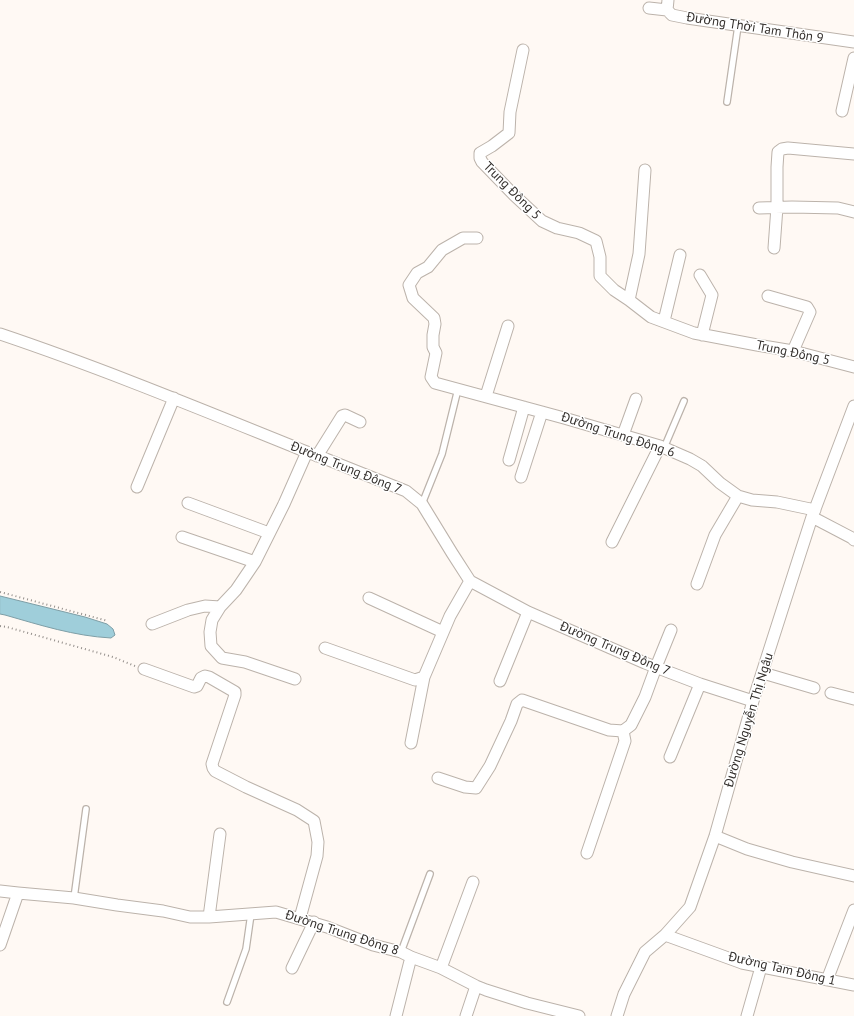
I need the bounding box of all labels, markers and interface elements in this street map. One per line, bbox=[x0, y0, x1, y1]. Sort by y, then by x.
street label: Đường Thời Tam Thôn 9 bbox=[685, 9, 825, 47]
street label: Trung Đông 5 bbox=[480, 159, 544, 223]
street label: Trung Đông 5 bbox=[755, 338, 831, 368]
street label: Đường Trung Đông 6 bbox=[559, 409, 677, 461]
street label: Đường Trung Đông 7 bbox=[288, 439, 404, 497]
street label: Đường Trung Đông 7 bbox=[557, 619, 673, 679]
street label: Đường Nguyễn Thị Ngâu bbox=[721, 651, 777, 789]
street label: Đường Trung Đông 8 bbox=[283, 907, 401, 959]
street label: Đường Tam Đông 1 bbox=[727, 949, 837, 989]

